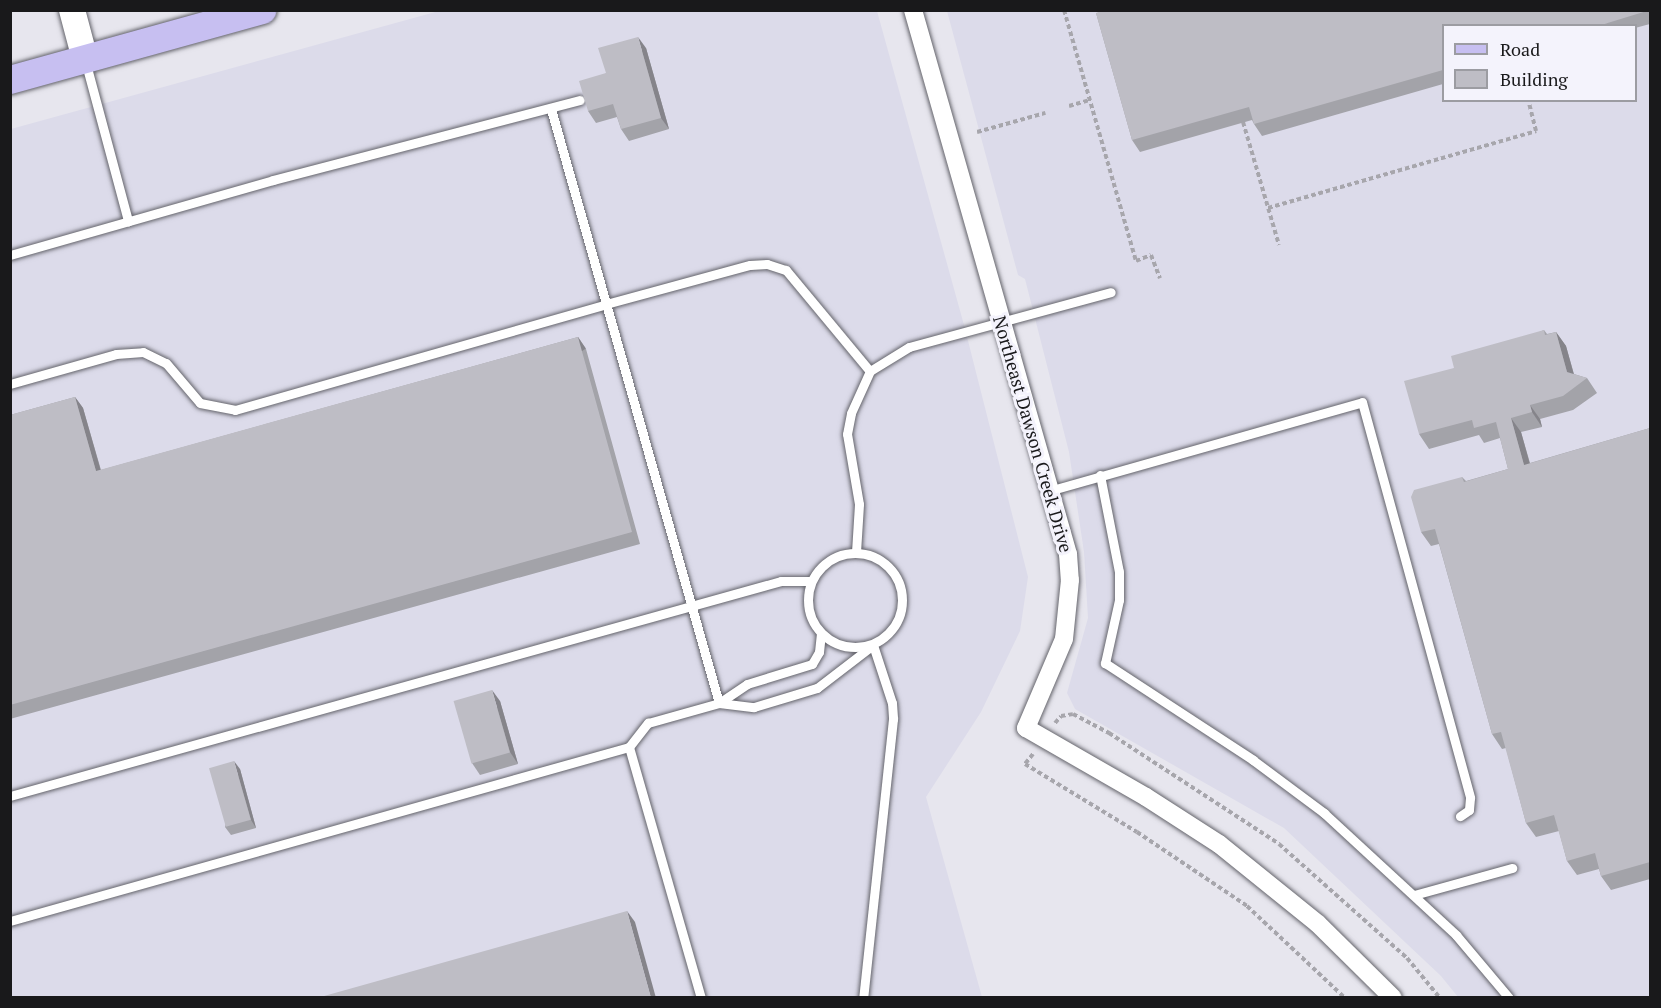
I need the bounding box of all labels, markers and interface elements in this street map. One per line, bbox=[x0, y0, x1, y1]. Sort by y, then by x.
legend bbox=[1442, 24, 1637, 102]
text: Road bbox=[1500, 37, 1540, 61]
text: Building bbox=[1500, 67, 1568, 91]
street label: Northeast Dawson Creek Drive bbox=[989, 313, 1077, 555]

